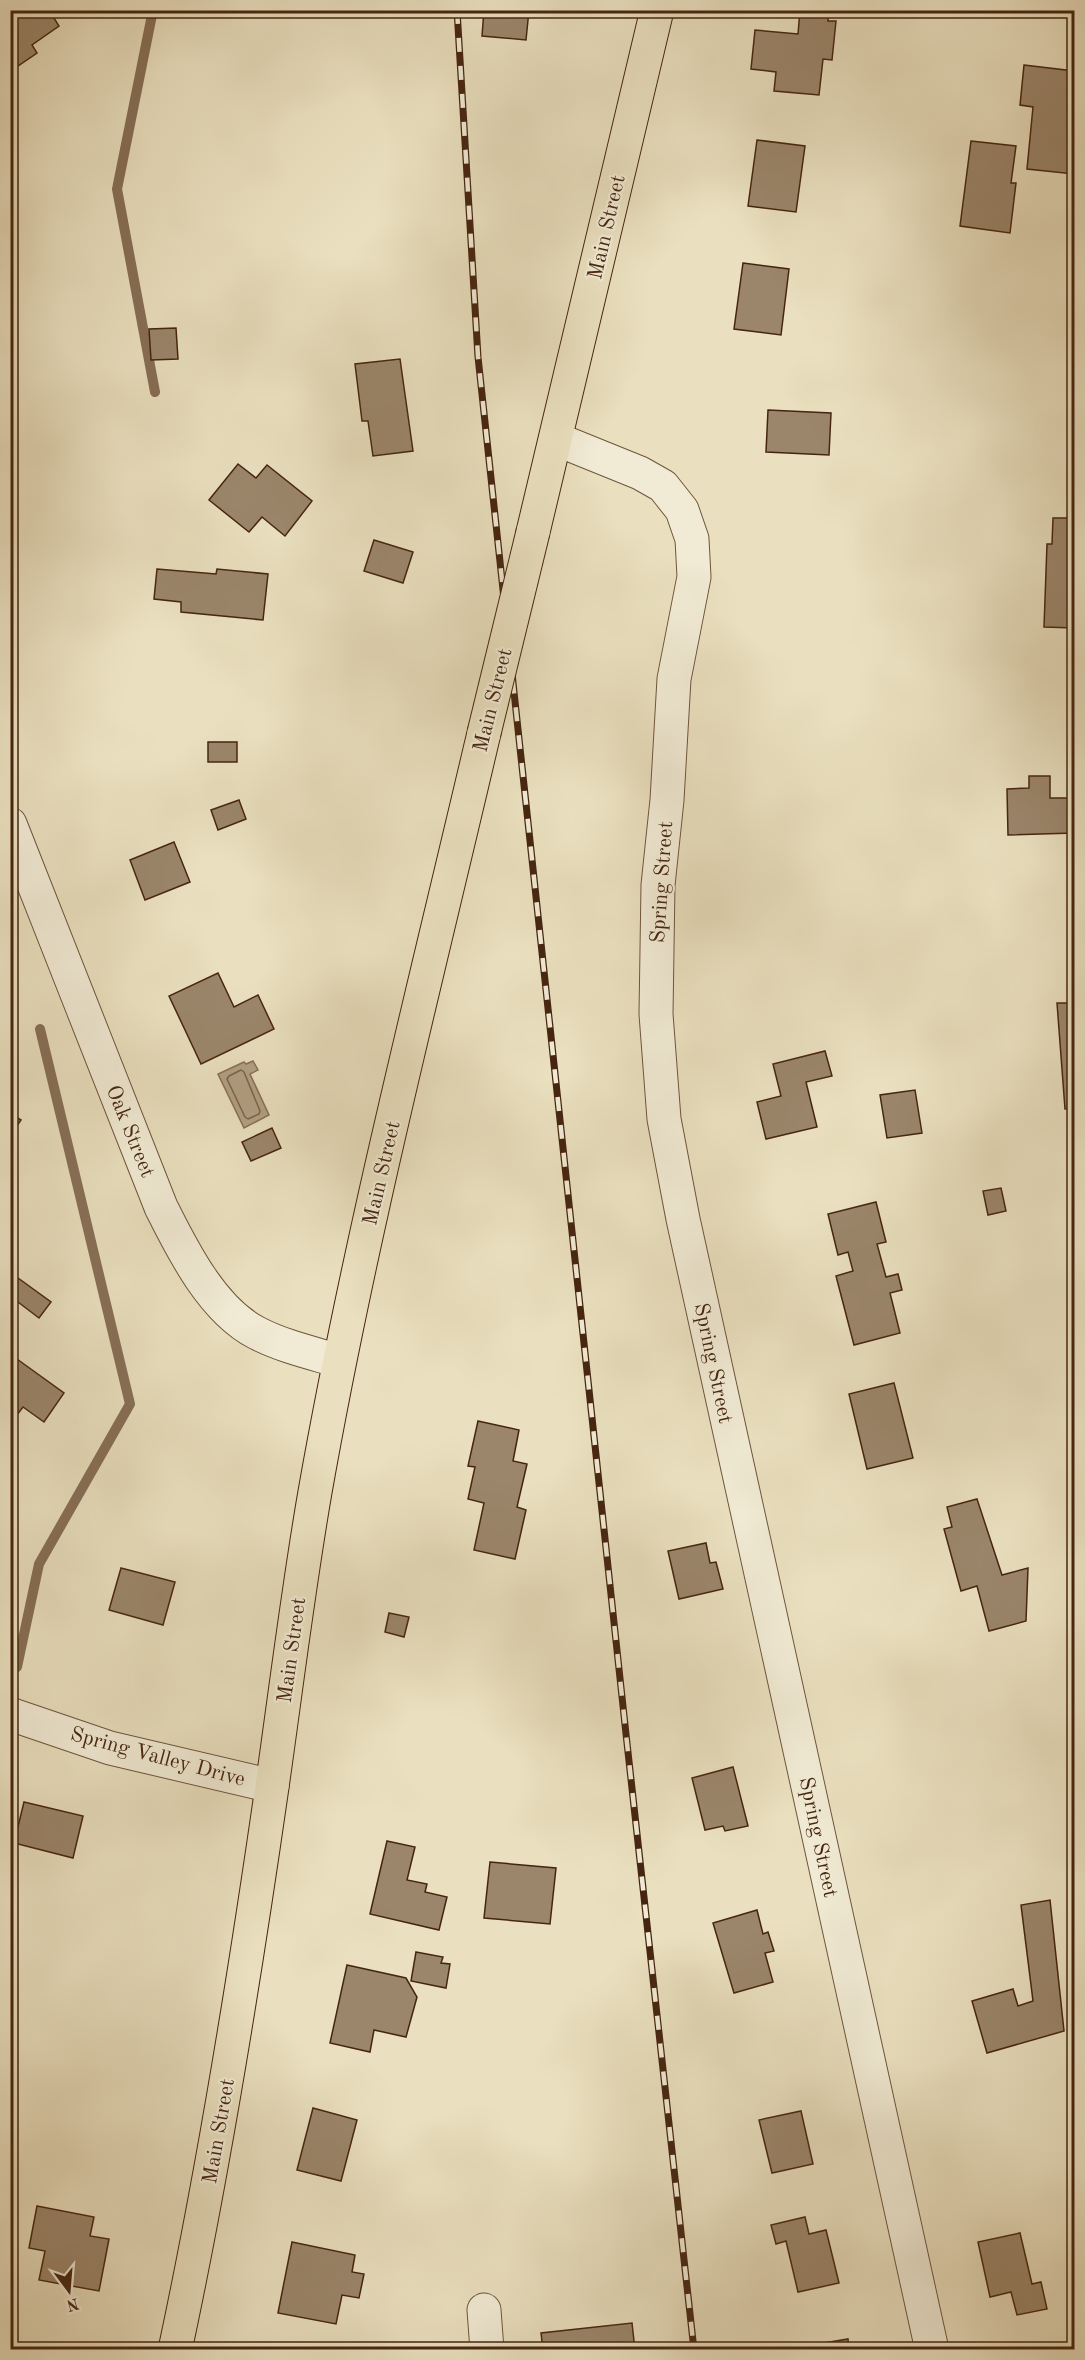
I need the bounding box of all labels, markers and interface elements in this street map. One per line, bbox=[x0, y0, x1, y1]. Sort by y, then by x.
street label: Main Street bbox=[585, 173, 630, 282]
street label: Main Street bbox=[470, 646, 517, 755]
street label: Spring Street bbox=[648, 820, 677, 944]
street label: Oak Street bbox=[102, 1082, 158, 1181]
street label: Main Street bbox=[360, 1119, 405, 1228]
street label: Spring Street bbox=[690, 1301, 736, 1425]
street label: Main Street bbox=[275, 1596, 310, 1704]
street label: Spring Valley Drive bbox=[68, 1724, 247, 1791]
street label: Spring Street bbox=[795, 1775, 841, 1899]
street label: Main Street bbox=[200, 2077, 239, 2186]
north arrow bbox=[39, 2261, 99, 2321]
text: N bbox=[64, 2294, 81, 2313]

